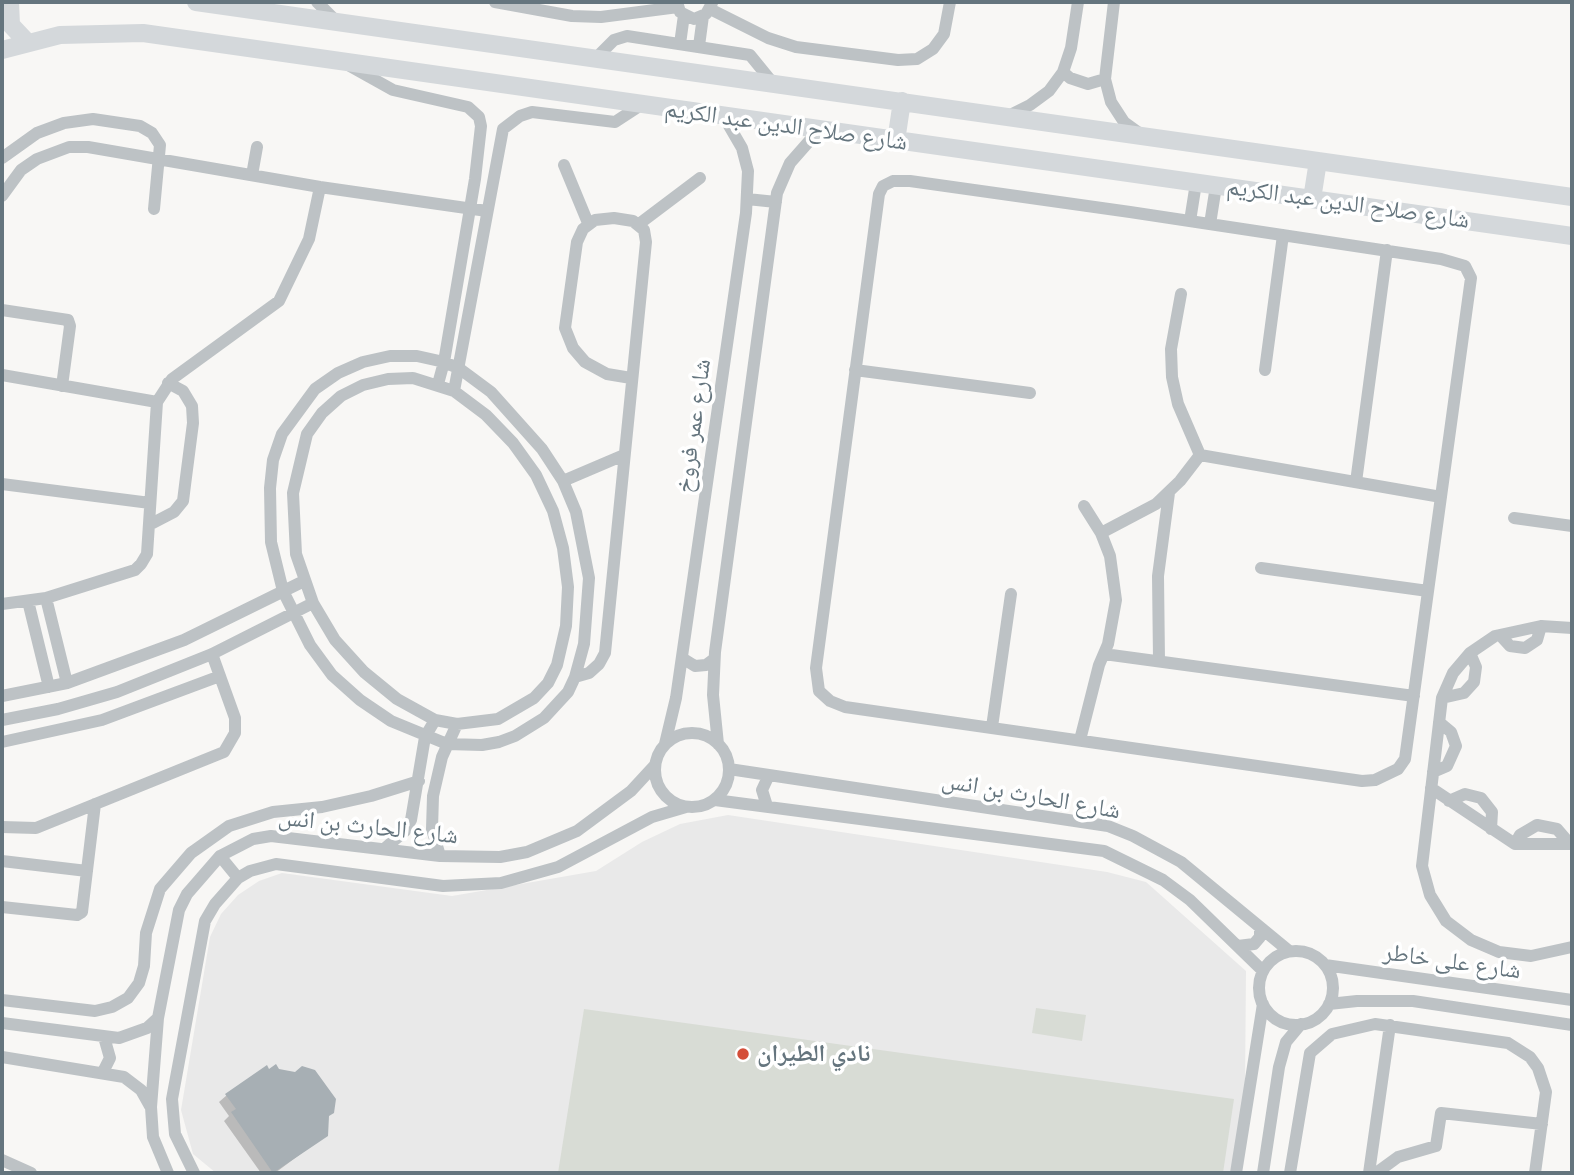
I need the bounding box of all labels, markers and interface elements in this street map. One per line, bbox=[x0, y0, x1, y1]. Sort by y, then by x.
street label: شارع صلاح الدين عبد الكريم bbox=[663, 95, 909, 157]
street label: شارع صلاح الدين عبد الكريم bbox=[1225, 173, 1471, 235]
street label: شارع عمر فروخ bbox=[670, 357, 718, 495]
street label: شارع الحارث بن انس bbox=[940, 766, 1122, 826]
street label: شارع الحارث بن انس bbox=[277, 803, 459, 851]
street label: شارع على خاطر bbox=[1382, 938, 1522, 986]
place label: نادي الطيران bbox=[757, 1040, 870, 1068]
marker: نادي الطيران bbox=[735, 1046, 751, 1062]

